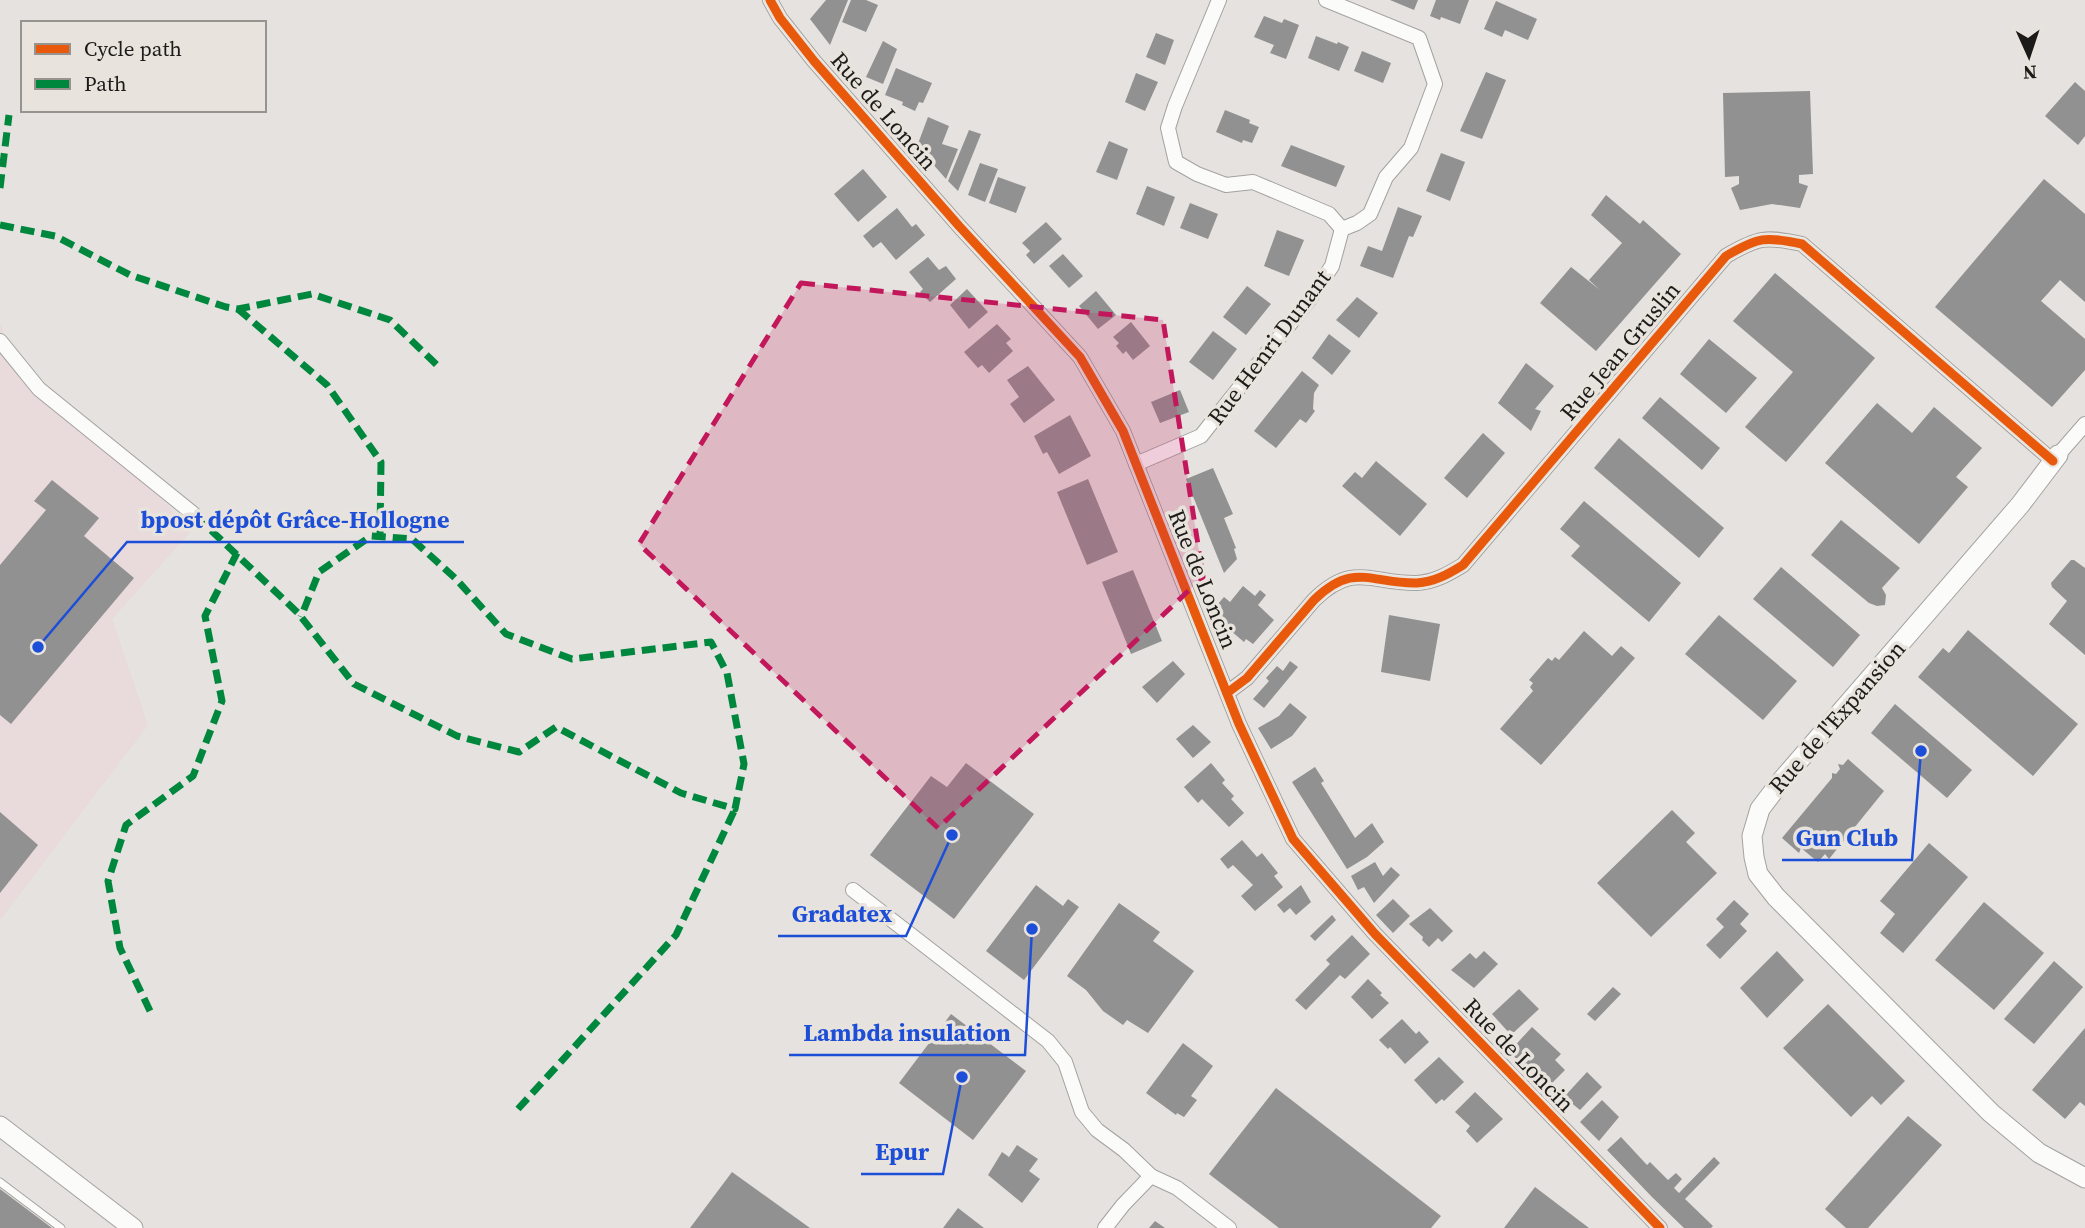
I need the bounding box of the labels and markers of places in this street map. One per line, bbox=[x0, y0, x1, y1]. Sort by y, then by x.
callout: bpost dépôt Grâce-Hollogne bbox=[127, 497, 464, 542]
callout: Gun Club bbox=[1782, 815, 1912, 860]
callout: Gradatex bbox=[778, 891, 906, 936]
callout: Lambda insulation bbox=[789, 1010, 1025, 1055]
callout: Epur bbox=[861, 1129, 943, 1174]

